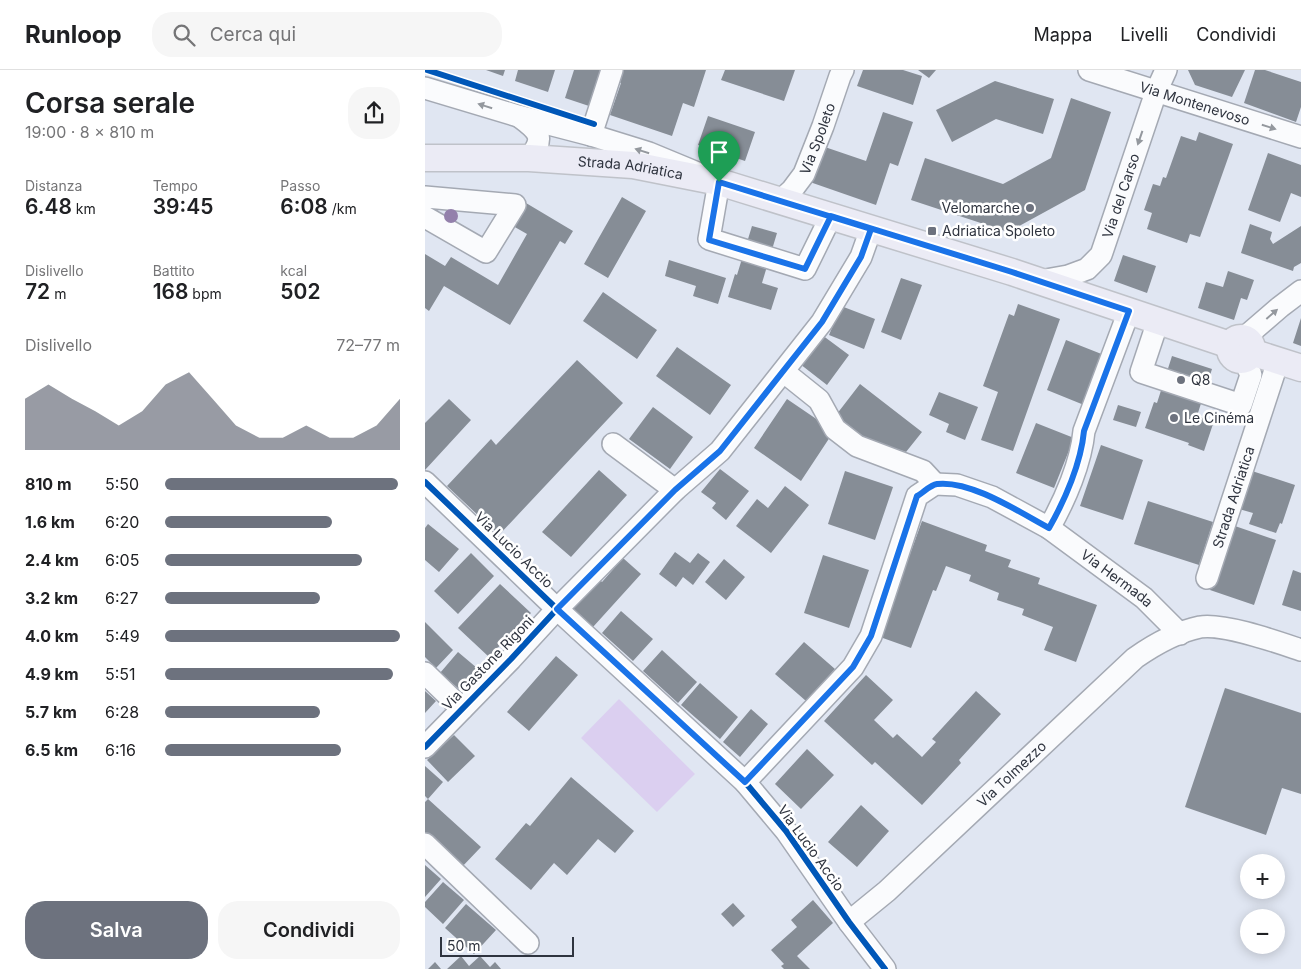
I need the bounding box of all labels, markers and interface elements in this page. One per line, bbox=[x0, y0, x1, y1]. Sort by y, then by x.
search box bbox=[152, 12, 502, 57]
text: Runloop bbox=[25, 20, 122, 49]
icon: search bbox=[170, 21, 198, 49]
text: Cerca qui bbox=[210, 23, 296, 46]
text: Mappa bbox=[1034, 24, 1092, 45]
text: Livelli bbox=[1120, 24, 1168, 45]
text: Condividi bbox=[1196, 24, 1276, 45]
street label: Via Montenevoso bbox=[1138, 78, 1252, 128]
text: Corsa serale bbox=[25, 86, 195, 120]
button: share bbox=[348, 87, 400, 139]
street label: Via Spoleto bbox=[796, 101, 838, 177]
one-way arrow bbox=[478, 102, 493, 109]
text: 19:00 · 8 × 810 m bbox=[25, 122, 154, 142]
one-way arrow bbox=[1262, 123, 1277, 131]
one-way arrow bbox=[1136, 130, 1144, 145]
pin bbox=[698, 131, 740, 182]
icon: arrive bbox=[705, 138, 733, 166]
one-way arrow bbox=[634, 146, 649, 154]
street label: Via del Carso bbox=[1098, 151, 1143, 240]
street label: Strada Adriatica bbox=[577, 152, 685, 183]
text: Distanza bbox=[25, 177, 82, 194]
text: Tempo bbox=[153, 177, 198, 194]
text: Passo bbox=[280, 177, 320, 194]
text: 6.48 bbox=[25, 194, 72, 219]
text: 39:45 bbox=[153, 194, 213, 219]
text: 6:08 bbox=[280, 194, 328, 219]
place label: Velomarche bbox=[942, 199, 1020, 216]
text: km bbox=[72, 200, 96, 217]
text: /km bbox=[328, 200, 357, 217]
marker: Velomarche bbox=[1024, 202, 1036, 214]
place label: Adriatica Spoleto bbox=[942, 222, 1055, 239]
marker: Adriatica Spoleto bbox=[926, 225, 938, 237]
text: Dislivello bbox=[25, 262, 84, 279]
text: Battito bbox=[153, 262, 195, 279]
text: kcal bbox=[280, 262, 307, 279]
text: 72 bbox=[25, 279, 50, 304]
text: 168 bbox=[153, 279, 188, 304]
text: 502 bbox=[280, 279, 320, 304]
text: m bbox=[50, 285, 66, 302]
text: bpm bbox=[188, 285, 222, 302]
one-way arrow bbox=[1265, 308, 1278, 319]
text: Dislivello bbox=[25, 335, 92, 355]
text: 72–77 m bbox=[336, 335, 400, 355]
place label: Q8 bbox=[1191, 371, 1210, 388]
marker: Q8 bbox=[1175, 374, 1187, 386]
place label: Le Cinéma bbox=[1184, 409, 1254, 426]
marker: Le Cinéma bbox=[1168, 412, 1180, 424]
street label: Strada Adriatica bbox=[1208, 444, 1258, 550]
text: 810 m bbox=[25, 474, 72, 494]
text: 5:50 bbox=[105, 474, 139, 494]
street label: Via Lucio Accio bbox=[472, 508, 557, 591]
text: 1.6 km bbox=[25, 512, 75, 532]
text: 6:20 bbox=[105, 512, 139, 532]
street label: Via Hermada bbox=[1078, 545, 1157, 610]
text: 2.4 km bbox=[25, 550, 79, 570]
text: 6:05 bbox=[105, 550, 139, 570]
text: 3.2 km bbox=[25, 588, 78, 608]
text: 6:27 bbox=[105, 588, 138, 608]
street label: Via Gastone Rigoni bbox=[438, 612, 537, 713]
text: 4.0 km bbox=[25, 626, 79, 646]
text: 5:49 bbox=[105, 626, 140, 646]
text: 4.9 km bbox=[25, 664, 78, 684]
text: 5:51 bbox=[105, 664, 136, 684]
text: 5.7 km bbox=[25, 702, 77, 722]
text: 6:28 bbox=[105, 702, 139, 722]
street label: Via Tolmezzo bbox=[973, 737, 1049, 810]
text: 6.5 km bbox=[25, 740, 78, 760]
text: 6:16 bbox=[105, 740, 136, 760]
street label: Via Lucio Accio bbox=[774, 801, 848, 894]
map controls bbox=[1240, 854, 1285, 954]
button: + bbox=[1240, 854, 1285, 899]
button: Salva bbox=[25, 901, 208, 959]
button: Condividi bbox=[218, 901, 400, 959]
button: − bbox=[1240, 909, 1285, 954]
scale bar bbox=[440, 934, 574, 957]
text: 50 m bbox=[447, 937, 481, 954]

